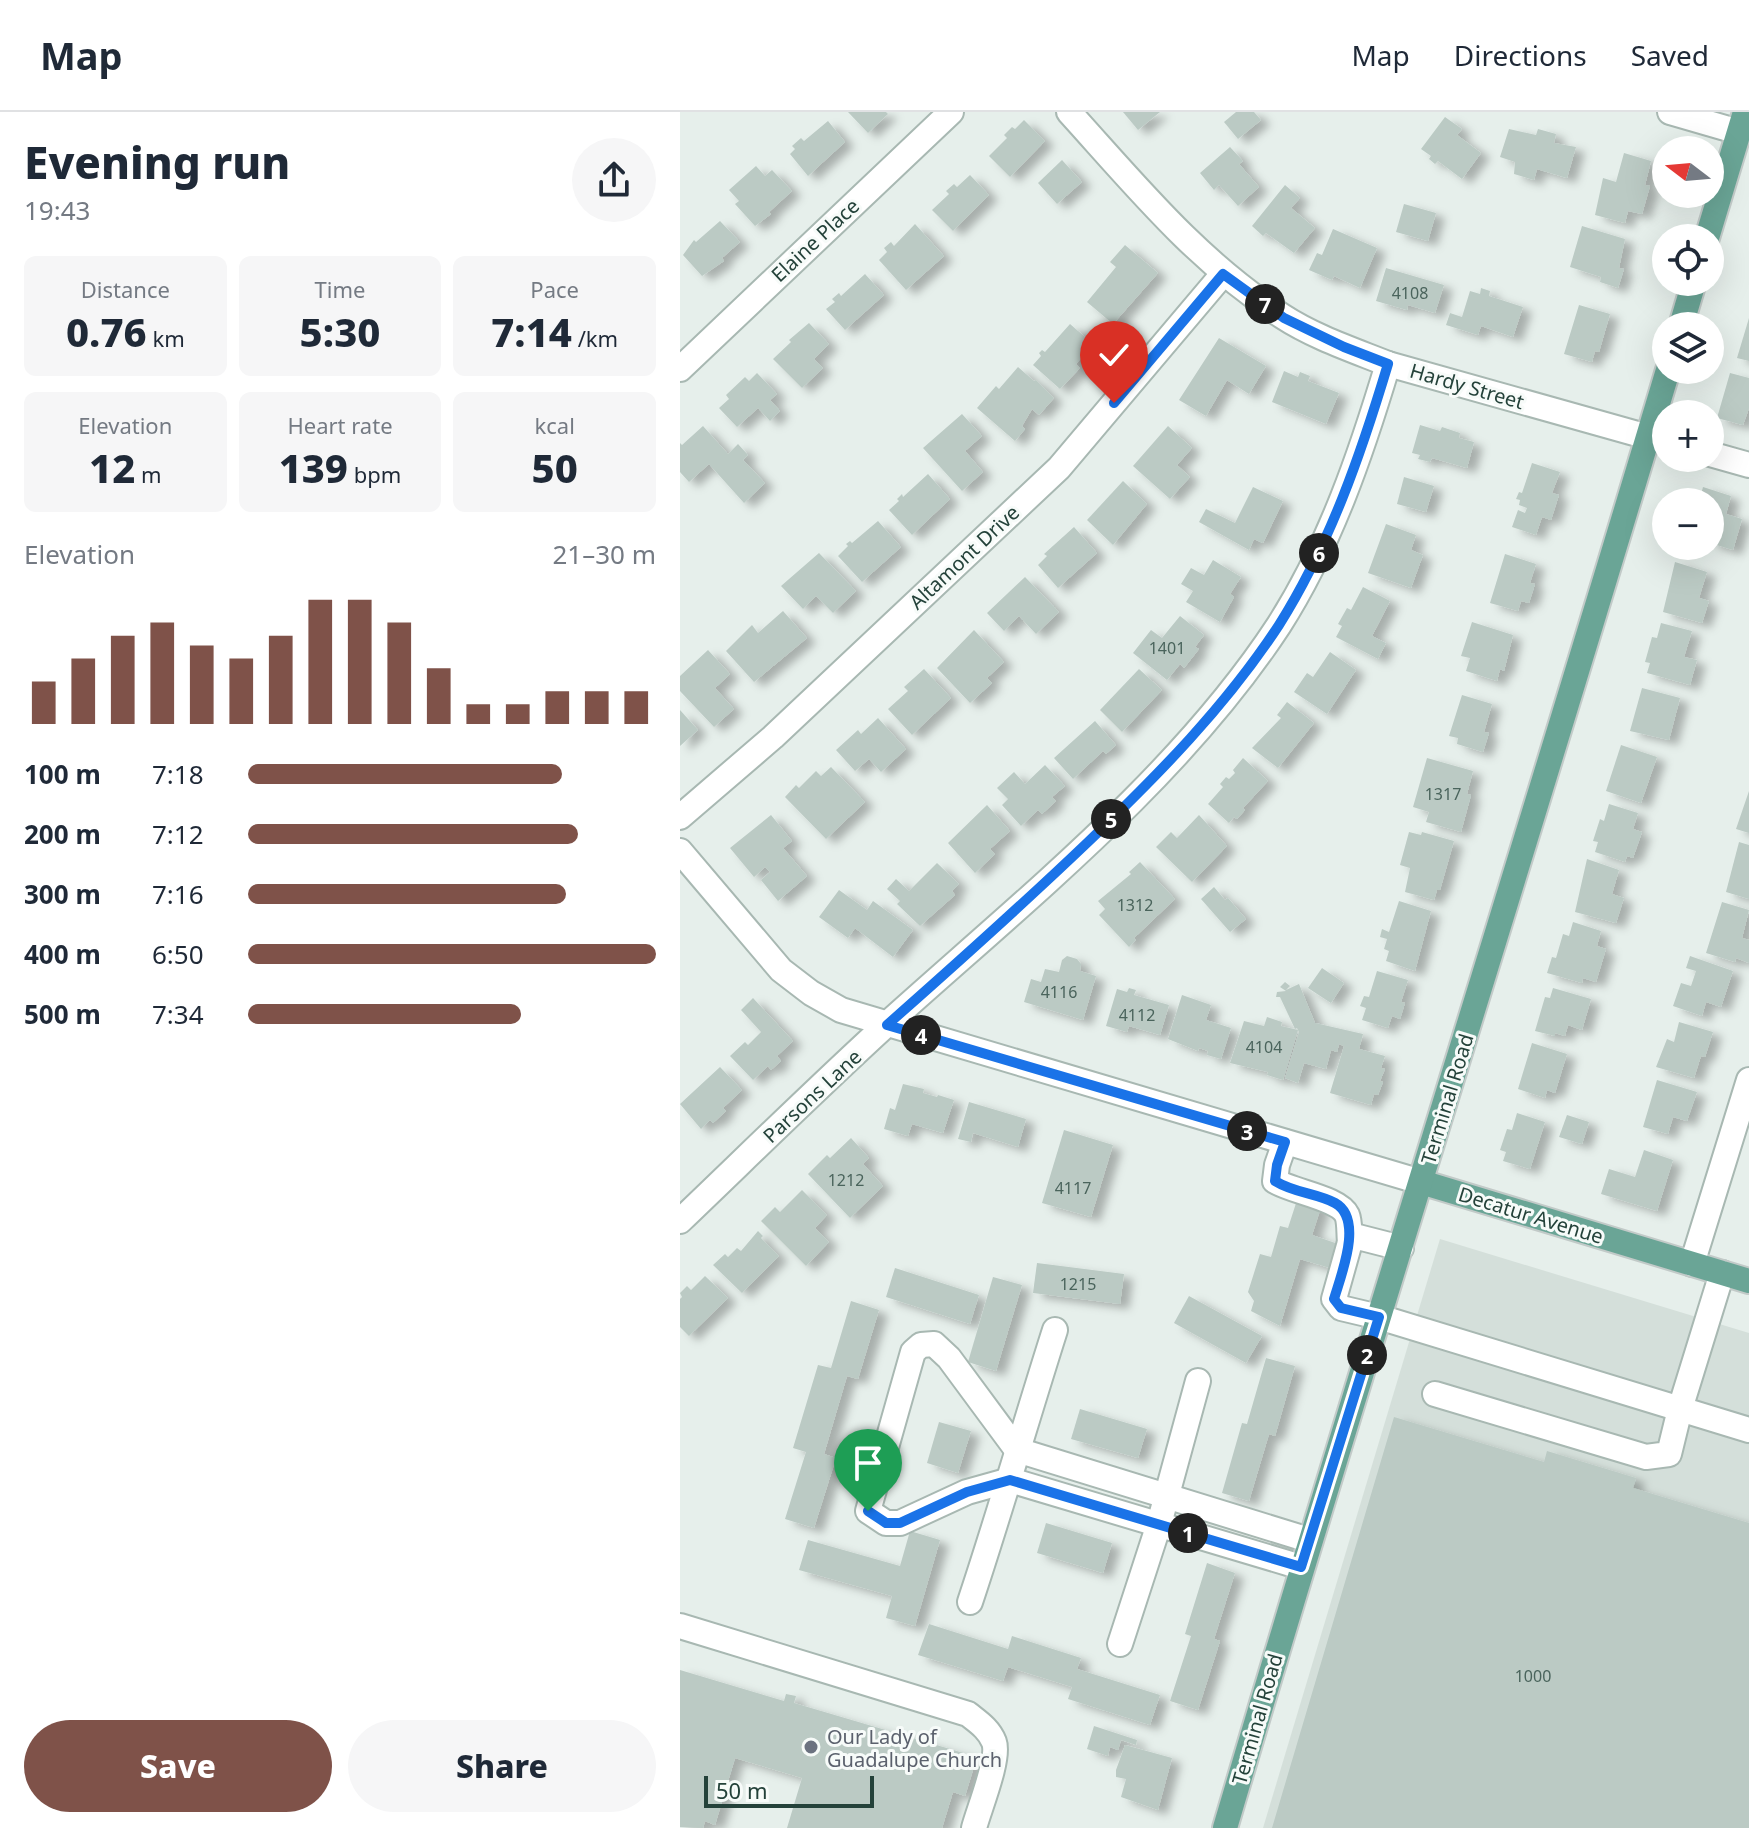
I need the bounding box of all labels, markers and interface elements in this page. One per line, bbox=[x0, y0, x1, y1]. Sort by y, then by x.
text: Map bbox=[40, 29, 123, 81]
text: Map bbox=[1351, 36, 1410, 74]
text: Directions bbox=[1454, 36, 1587, 74]
text: Saved bbox=[1631, 36, 1709, 74]
text: Evening run bbox=[24, 132, 290, 192]
north arrow bbox=[1652, 136, 1724, 208]
map controls bbox=[1652, 136, 1724, 560]
button: share bbox=[572, 138, 656, 222]
text: 19:43 bbox=[24, 192, 90, 228]
street label: Elaine Place bbox=[765, 192, 865, 288]
button: locate bbox=[1652, 224, 1724, 296]
text: Distance bbox=[81, 274, 170, 304]
text: Time bbox=[315, 274, 365, 304]
text: Pace bbox=[530, 274, 579, 304]
house number: 4108 bbox=[1392, 282, 1428, 304]
pin: 7 bbox=[1245, 284, 1285, 324]
text: 7 bbox=[1259, 289, 1271, 319]
text: 0.76 bbox=[66, 304, 147, 359]
text: 5:30 bbox=[300, 304, 380, 359]
text: 7:14 bbox=[491, 304, 572, 359]
button: layers bbox=[1652, 312, 1724, 384]
pin bbox=[1080, 321, 1148, 403]
text: km bbox=[147, 323, 185, 353]
text: /km bbox=[572, 323, 618, 353]
icon: check bbox=[1092, 333, 1136, 377]
street label: Hardy Street bbox=[1407, 357, 1527, 415]
button: + bbox=[1652, 400, 1724, 472]
text: Elevation bbox=[78, 410, 172, 440]
text: Heart rate bbox=[287, 410, 393, 440]
text: kcal bbox=[535, 410, 575, 440]
text: 12 bbox=[89, 440, 135, 495]
text: 139 bbox=[279, 440, 348, 495]
text: 50 bbox=[532, 440, 578, 495]
text: m bbox=[135, 459, 162, 489]
text: bpm bbox=[348, 459, 401, 489]
button: − bbox=[1652, 488, 1724, 560]
street label: Altamont Drive bbox=[903, 499, 1025, 615]
pin: 6 bbox=[1299, 533, 1339, 573]
text: Elevation bbox=[24, 536, 135, 572]
text: 21–30 m bbox=[552, 536, 656, 572]
text: 6 bbox=[1313, 538, 1325, 568]
house number: 1401 bbox=[1149, 637, 1185, 659]
text: 100 m bbox=[24, 756, 101, 792]
text: 7:18 bbox=[152, 756, 204, 792]
house number: 1317 bbox=[1425, 783, 1461, 805]
pin: 5 bbox=[1091, 799, 1131, 839]
text: 5 bbox=[1105, 804, 1117, 834]
text: 200 m bbox=[24, 816, 101, 852]
text: 7:12 bbox=[152, 816, 204, 852]
text: 300 m bbox=[24, 876, 101, 912]
text: 7:16 bbox=[152, 876, 204, 912]
house number: 1312 bbox=[1117, 894, 1153, 916]
text: 400 m bbox=[24, 936, 101, 972]
text: 6:50 bbox=[152, 936, 204, 972]
house number: 4116 bbox=[1041, 981, 1077, 1003]
text: 500 m bbox=[24, 996, 101, 1032]
text: 7:34 bbox=[152, 996, 204, 1032]
house number: 4112 bbox=[1119, 1004, 1155, 1026]
pin: 4 bbox=[901, 1015, 941, 1055]
text: 4 bbox=[915, 1020, 927, 1050]
street label: Terminal Road bbox=[1414, 1030, 1480, 1168]
house number: 4104 bbox=[1246, 1036, 1282, 1058]
street label: Parsons Lane bbox=[757, 1043, 867, 1149]
pin: 3 bbox=[1227, 1111, 1267, 1151]
text: 3 bbox=[1241, 1116, 1253, 1146]
house number: 1212 bbox=[828, 1169, 864, 1191]
house number: 4117 bbox=[1055, 1177, 1091, 1199]
street label: Decatur Avenue bbox=[1455, 1180, 1607, 1250]
house number: 1215 bbox=[1060, 1273, 1096, 1295]
pin: 2 bbox=[1347, 1335, 1387, 1375]
text: 2 bbox=[1361, 1340, 1373, 1370]
pin bbox=[834, 1429, 902, 1511]
icon: arrive bbox=[846, 1441, 890, 1485]
pin: 1 bbox=[1168, 1513, 1208, 1553]
text: 1 bbox=[1182, 1518, 1194, 1548]
street label: Terminal Road bbox=[1225, 1650, 1289, 1788]
house number: 1000 bbox=[1515, 1665, 1551, 1687]
button: Save bbox=[24, 1720, 332, 1812]
button: Share bbox=[348, 1720, 656, 1812]
place label: Our Lady of Guadalupe Church bbox=[827, 1723, 1002, 1773]
marker: Our Lady of Guadalupe Church bbox=[802, 1738, 820, 1756]
scale bar bbox=[704, 1772, 874, 1808]
text: 50 m bbox=[716, 1775, 767, 1805]

